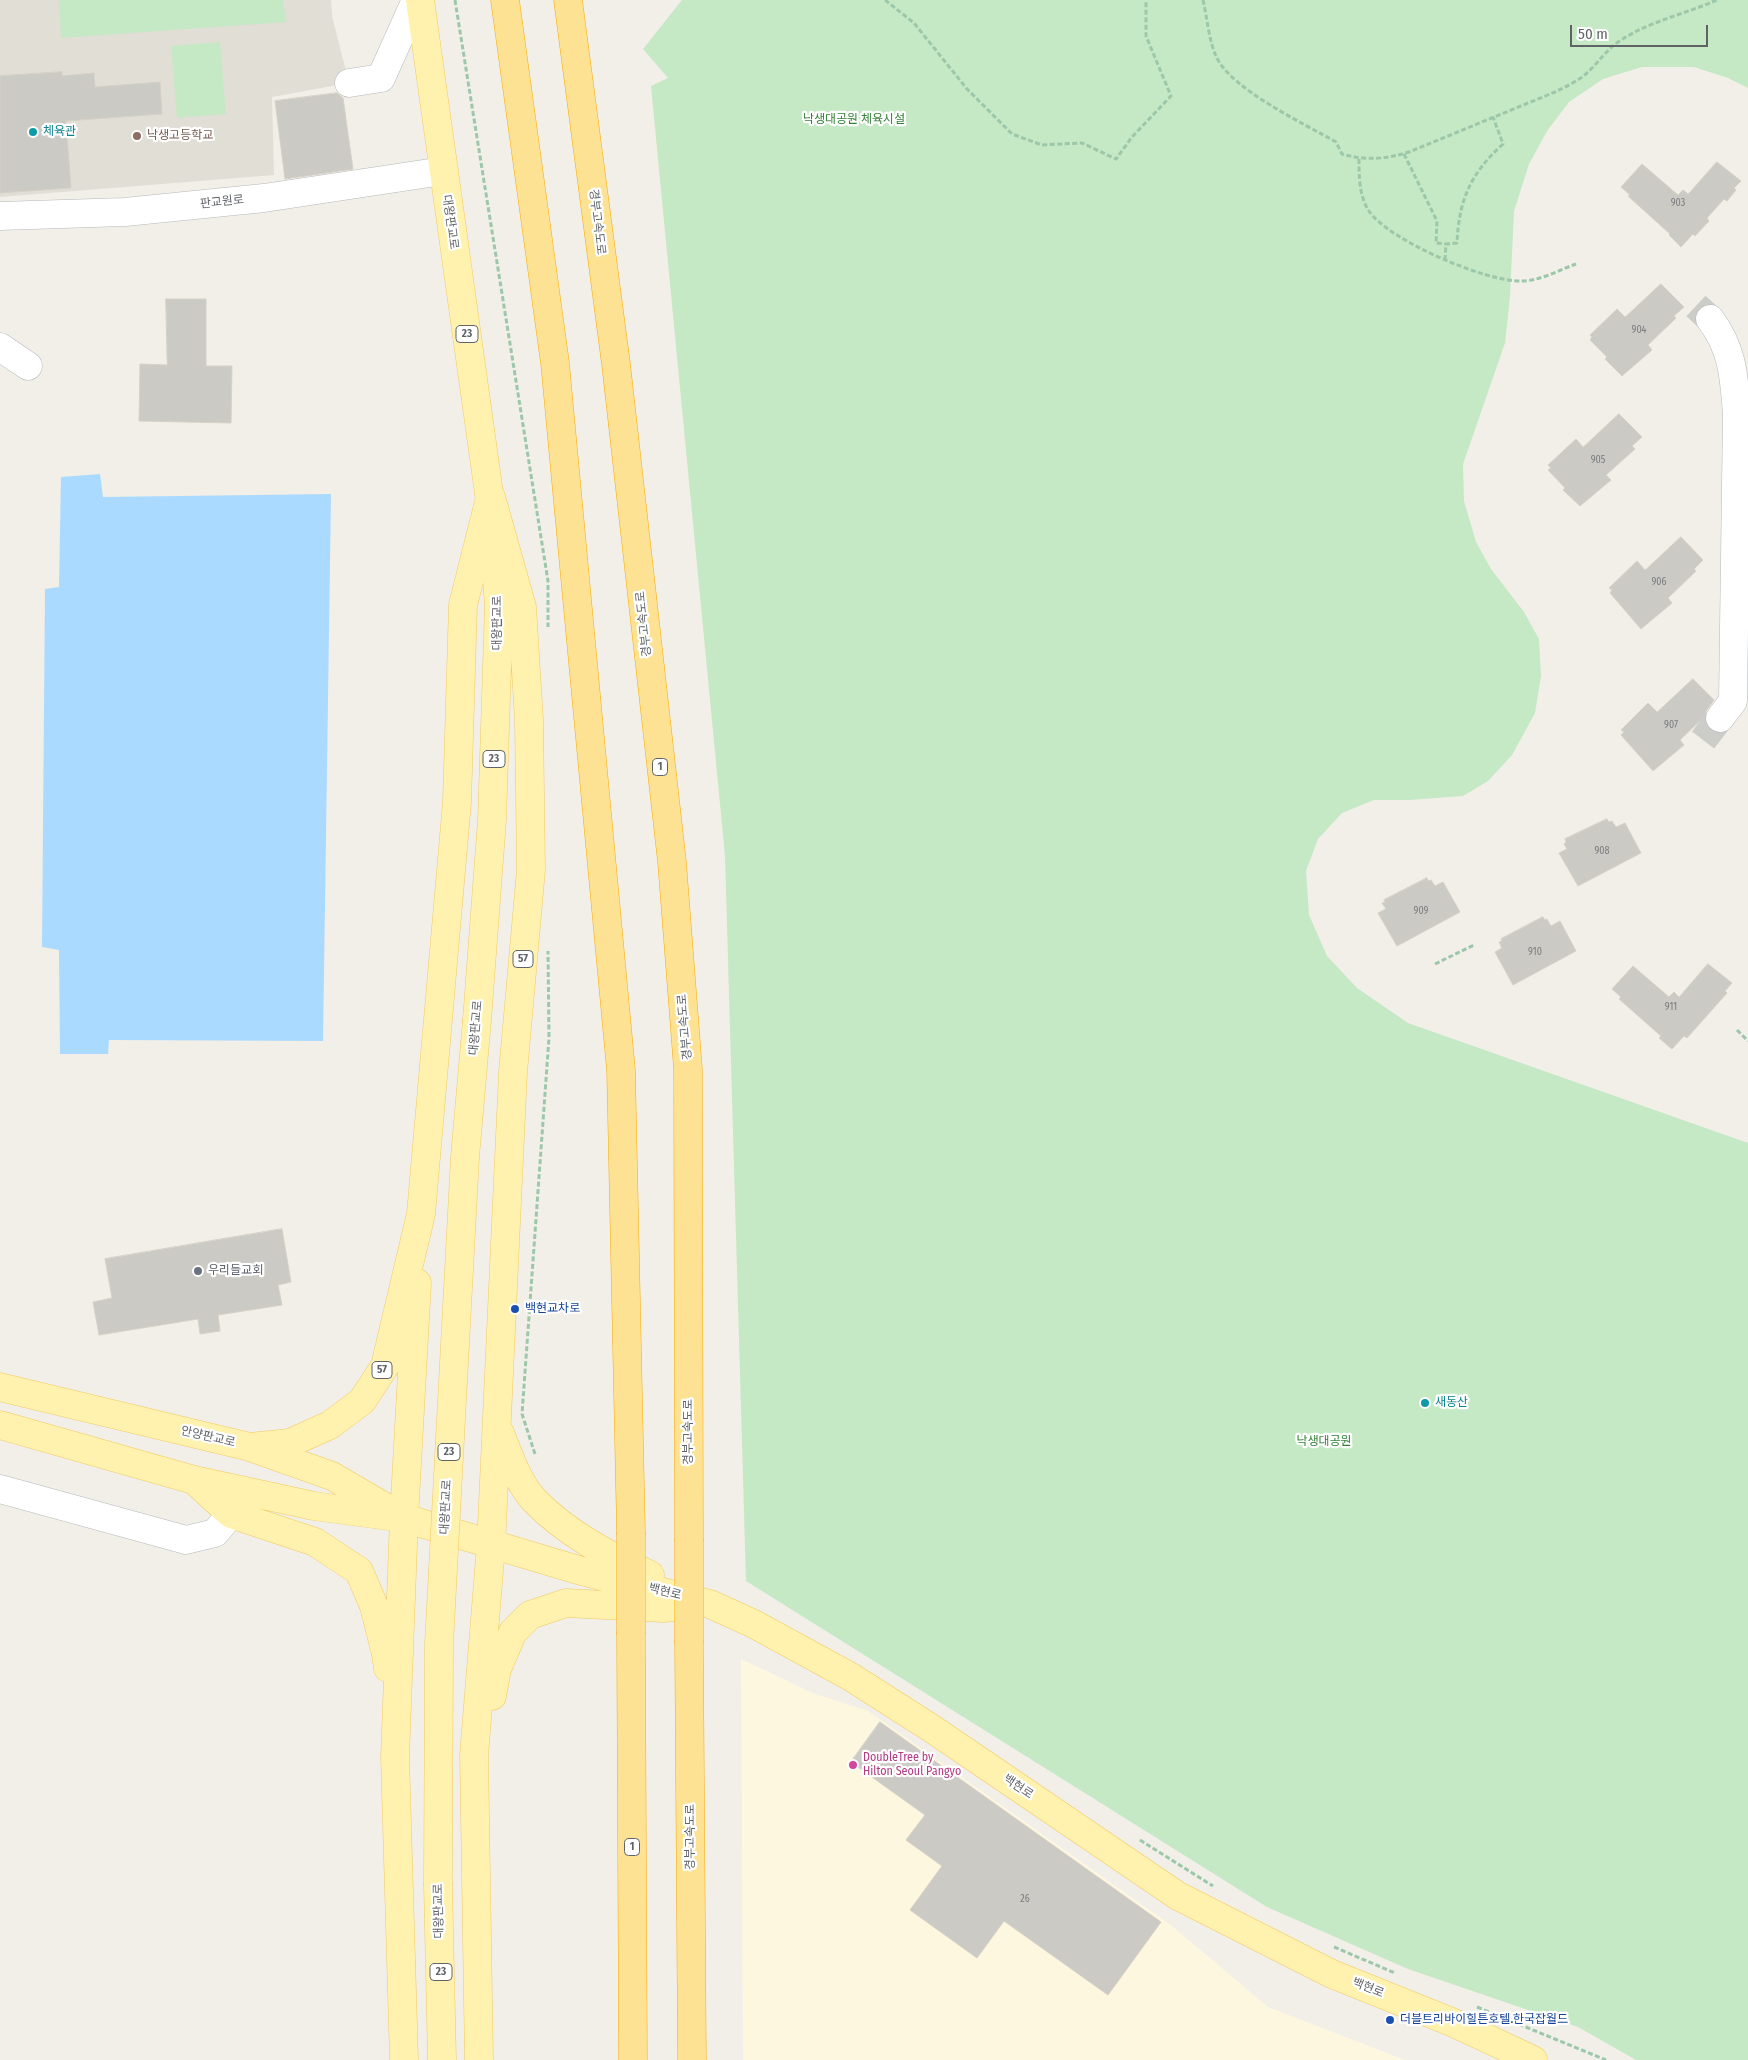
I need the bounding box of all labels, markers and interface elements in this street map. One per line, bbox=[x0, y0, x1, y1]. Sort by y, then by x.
scale bar bbox=[1573, 15, 1710, 47]
text: 50 m bbox=[1578, 25, 1608, 43]
park label: 낙생대공원 체육시설 bbox=[803, 113, 905, 127]
place label: 체육관 bbox=[43, 125, 76, 139]
marker: 체육관 bbox=[27, 126, 39, 138]
place label: 낙생고등학교 bbox=[147, 129, 213, 143]
marker: 낙생고등학교 bbox=[131, 130, 143, 142]
street label: 경부고속도로 bbox=[586, 188, 608, 256]
street label: 판교원로 bbox=[199, 193, 245, 211]
street label: 대왕판교로 bbox=[439, 194, 461, 250]
house number: 903 bbox=[1671, 197, 1685, 209]
house number: 904 bbox=[1632, 324, 1646, 336]
road number: 23 bbox=[456, 326, 478, 342]
house number: 905 bbox=[1591, 454, 1605, 466]
house number: 906 bbox=[1651, 576, 1667, 588]
street label: 경부고속도로 bbox=[633, 590, 655, 658]
street label: 대왕판교로 bbox=[491, 595, 505, 651]
house number: 907 bbox=[1664, 719, 1678, 731]
road number: 23 bbox=[483, 751, 505, 768]
road number: 1 bbox=[652, 759, 668, 776]
house number: 908 bbox=[1594, 845, 1610, 857]
house number: 909 bbox=[1414, 905, 1428, 917]
house number: 910 bbox=[1528, 946, 1542, 958]
road number: 57 bbox=[513, 951, 533, 968]
street label: 경부고속도로 bbox=[675, 993, 695, 1061]
street label: 대왕판교로 bbox=[466, 1000, 486, 1056]
house number: 911 bbox=[1665, 1001, 1677, 1013]
place label: 우리들교회 bbox=[208, 1264, 263, 1278]
marker: 우리들교회 bbox=[192, 1265, 204, 1277]
place label: 백현교차로 bbox=[525, 1302, 580, 1316]
marker: 백현교차로 bbox=[509, 1303, 521, 1315]
road number: 57 bbox=[372, 1362, 392, 1378]
place label: 새동산 bbox=[1435, 1396, 1468, 1410]
marker: 새동산 bbox=[1419, 1397, 1431, 1409]
street label: 경부고속도로 bbox=[682, 1399, 696, 1465]
street label: 안양판교로 bbox=[179, 1424, 237, 1450]
park label: 낙생대공원 bbox=[1296, 1435, 1352, 1449]
road number: 23 bbox=[438, 1444, 460, 1460]
street label: 대왕판교로 bbox=[437, 1479, 455, 1535]
street label: 백현로 bbox=[647, 1581, 683, 1603]
place label: DoubleTree by Hilton Seoul Pangyo bbox=[863, 1751, 961, 1779]
marker: DoubleTree by Hilton Seoul Pangyo bbox=[847, 1759, 859, 1771]
street label: 백현로 bbox=[1000, 1772, 1036, 1802]
street label: 경부고속도로 bbox=[684, 1804, 698, 1870]
road number: 1 bbox=[624, 1838, 640, 1855]
street label: 대왕판교로 bbox=[431, 1883, 447, 1939]
house number: 26 bbox=[1020, 1893, 1030, 1905]
road number: 23 bbox=[430, 1964, 452, 1980]
street label: 백현로 bbox=[1350, 1975, 1386, 2001]
place label: 더블트리바이힐튼호텔.한국잡월드 bbox=[1400, 2013, 1568, 2027]
marker: 더블트리바이힐튼호텔.한국잡월드 bbox=[1384, 2014, 1396, 2026]

